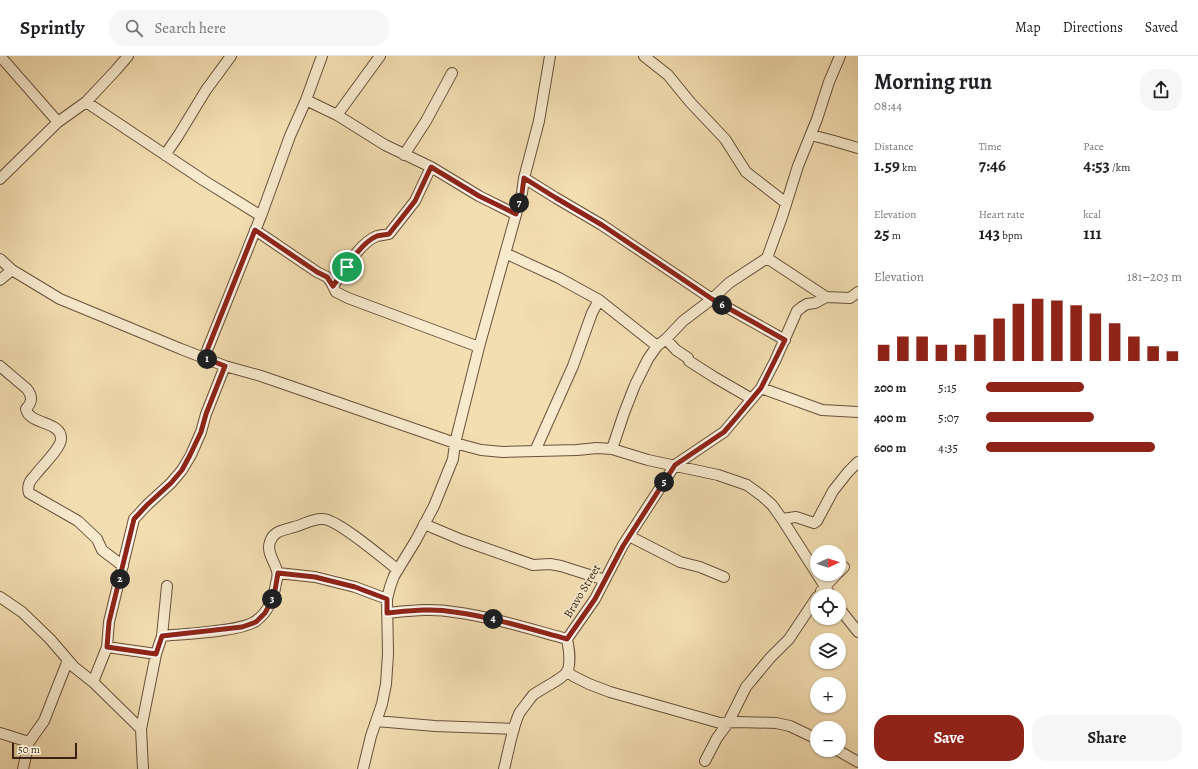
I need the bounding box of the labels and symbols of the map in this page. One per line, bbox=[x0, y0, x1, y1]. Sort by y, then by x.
pin: 7 bbox=[509, 193, 529, 213]
pin bbox=[330, 250, 364, 284]
pin: 6 bbox=[712, 295, 732, 315]
pin: 1 bbox=[197, 349, 217, 369]
pin: 5 bbox=[654, 472, 674, 492]
north arrow bbox=[810, 545, 846, 581]
street label: Bravo Street bbox=[560, 561, 604, 621]
pin: 2 bbox=[110, 569, 130, 589]
pin: 3 bbox=[262, 589, 282, 609]
pin: 4 bbox=[483, 609, 503, 629]
scale bar bbox=[12, 741, 77, 760]

